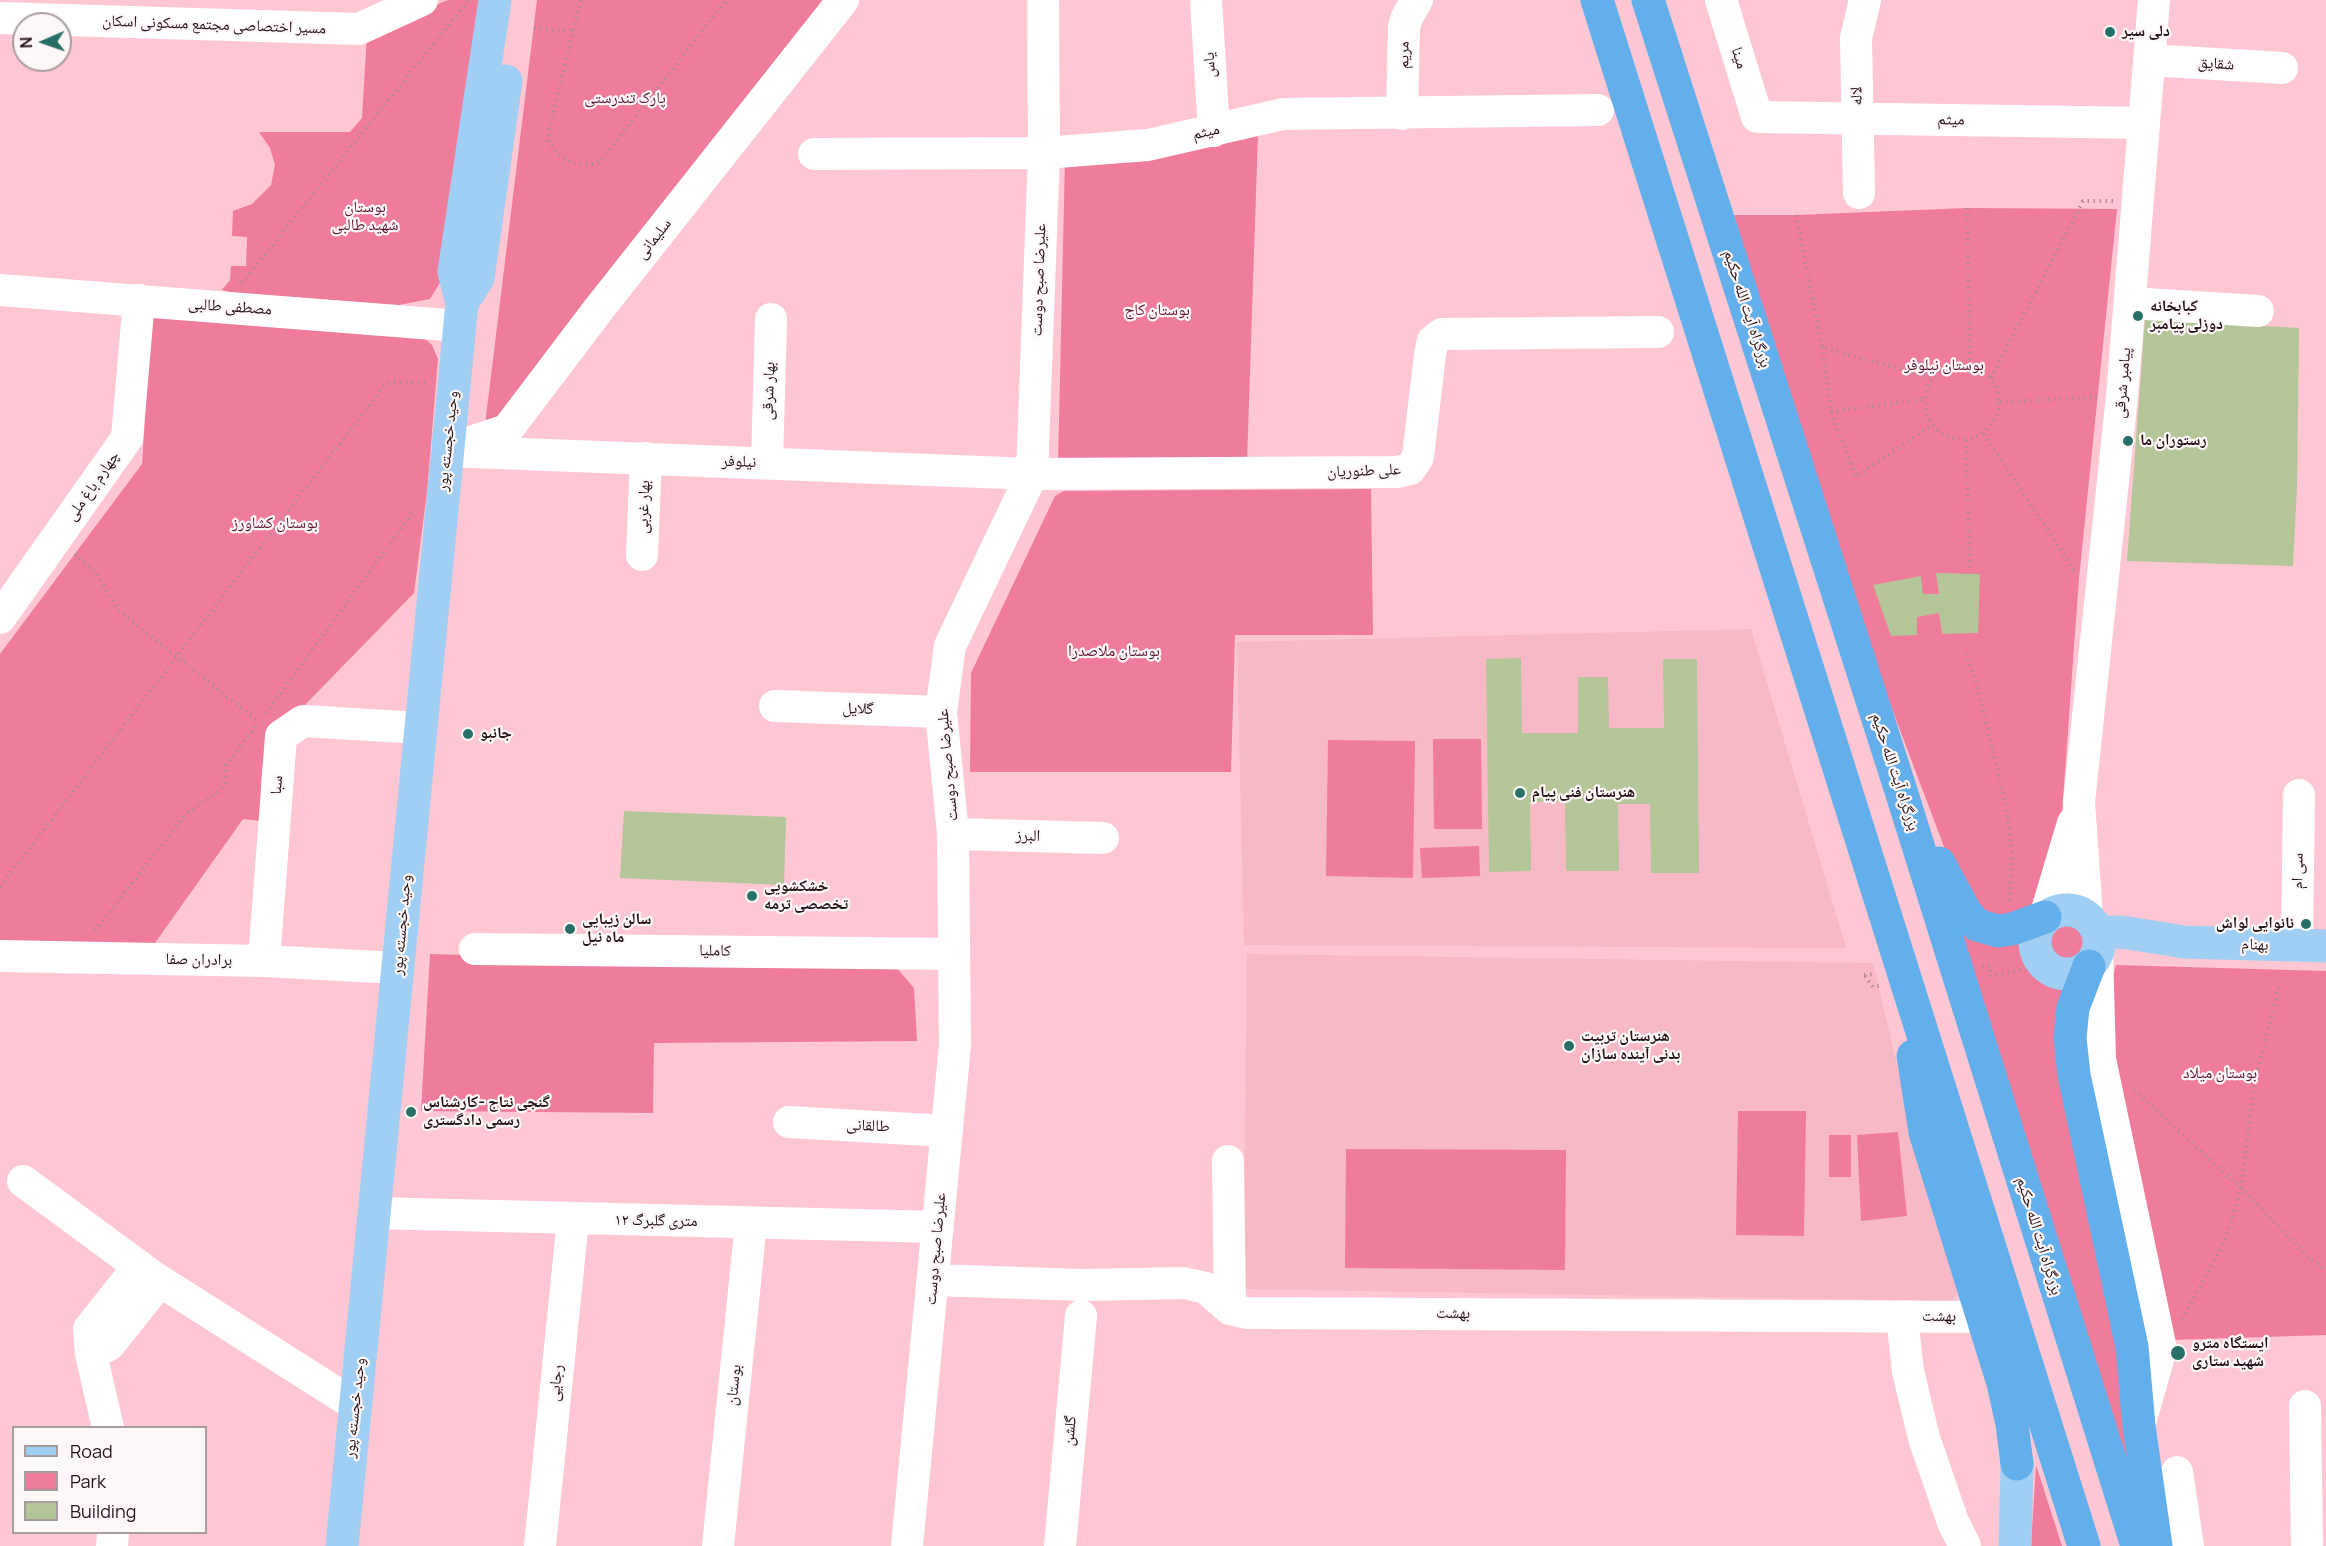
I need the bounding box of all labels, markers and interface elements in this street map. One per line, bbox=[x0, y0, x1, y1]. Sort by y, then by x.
street label: مسیر اختصاصی مجتمع مسکونی اسکان bbox=[102, 11, 326, 39]
north arrow bbox=[12, 12, 72, 72]
place label: دلی سیر bbox=[2122, 22, 2170, 42]
marker: دلی سیر bbox=[2103, 25, 2117, 39]
text: N bbox=[15, 36, 37, 49]
street label: مریم bbox=[1394, 41, 1414, 69]
street label: مینا bbox=[1727, 45, 1751, 71]
street label: یاس bbox=[1200, 51, 1220, 79]
street label: شقایق bbox=[2197, 53, 2235, 75]
street label: لاله bbox=[1847, 86, 1867, 106]
park label: پارک تندرستی bbox=[584, 89, 666, 109]
street label: میثم bbox=[1937, 110, 1965, 130]
street label: میثم bbox=[1191, 120, 1221, 144]
park label: بوستان شهید طالبی bbox=[332, 198, 398, 236]
street label: سلیمانی bbox=[632, 215, 676, 263]
street label: علیرضا صبح دوست bbox=[1027, 223, 1051, 337]
street label: بزرگراه آیت الله حکیم bbox=[1719, 248, 1775, 370]
street label: مصطفی طالبی bbox=[188, 294, 272, 320]
place label: کبابخانه دوزلی پیامبر bbox=[2150, 297, 2223, 335]
park label: بوستان کاج bbox=[1124, 301, 1190, 321]
marker: کبابخانه دوزلی پیامبر bbox=[2131, 309, 2145, 323]
street label: پیامبر شرقی bbox=[2110, 346, 2136, 420]
park label: بوستان نیلوفر bbox=[1904, 356, 1984, 376]
street label: بهار شرقی bbox=[758, 361, 780, 421]
street label: وحید خجسته پور bbox=[433, 390, 463, 492]
place label: رستوران ما bbox=[2140, 431, 2206, 451]
marker: رستوران ما bbox=[2121, 434, 2135, 448]
street label: چهارم باغ ملی bbox=[62, 447, 124, 525]
street label: نیلوفر bbox=[721, 452, 757, 472]
street label: علی طنوریان bbox=[1327, 460, 1401, 482]
street label: بهار غربی bbox=[633, 480, 655, 534]
park label: بوستان کشاورز bbox=[232, 514, 318, 534]
park label: بوستان ملاصدرا bbox=[1068, 642, 1160, 662]
street label: گلایل bbox=[842, 699, 874, 719]
street label: علیرضا صبح دوست bbox=[934, 708, 962, 822]
street label: بزرگراه آیت الله حکیم bbox=[1867, 711, 1923, 833]
place label: جانبو bbox=[480, 724, 512, 744]
marker: جانبو bbox=[461, 727, 475, 741]
street label: سبا bbox=[267, 775, 287, 795]
place label: هنرستان فنی پیام bbox=[1532, 783, 1635, 803]
marker: هنرستان فنی پیام bbox=[1513, 786, 1527, 800]
street label: البرز bbox=[1015, 826, 1041, 846]
street label: سی ام bbox=[2288, 853, 2308, 889]
street label: وحید خجسته پور bbox=[388, 874, 416, 976]
place label: خشکشویی تخصصی ترمه bbox=[764, 877, 848, 915]
marker: خشکشویی تخصصی ترمه bbox=[745, 889, 759, 903]
place label: سالن زیبایی ماه نیل bbox=[582, 910, 651, 948]
place label: نانوایی لواش bbox=[2216, 914, 2294, 934]
marker: نانوایی لواش bbox=[2299, 917, 2313, 931]
marker: سالن زیبایی ماه نیل bbox=[563, 922, 577, 936]
street label: بهنام bbox=[2241, 935, 2269, 955]
street label: کاملیا bbox=[699, 941, 731, 961]
street label: برادران صفا bbox=[166, 950, 232, 970]
place label: هنرستان تربیت بدنی آینده سازان bbox=[1581, 1027, 1680, 1065]
marker: هنرستان تربیت بدنی آینده سازان bbox=[1562, 1039, 1576, 1053]
park label: بوستان میلاد bbox=[2183, 1064, 2257, 1084]
place label: گنجی نتاج -کارشناس رسمی دادگستری bbox=[423, 1093, 550, 1131]
marker: گنجی نتاج -کارشناس رسمی دادگستری bbox=[404, 1105, 418, 1119]
street label: طالقانی bbox=[846, 1115, 890, 1137]
street label: بزرگراه آیت الله حکیم bbox=[2012, 1175, 2066, 1297]
street label: علیرضا صبح دوست bbox=[922, 1192, 950, 1306]
street label: ۱۲ متری گلبرگ bbox=[614, 1211, 698, 1231]
street label: بهشت bbox=[1436, 1304, 1470, 1324]
street label: بهشت bbox=[1922, 1307, 1956, 1327]
place label: ایستگاه مترو شهید ستاری bbox=[2192, 1334, 2269, 1372]
marker: ایستگاه مترو شهید ستاری bbox=[2169, 1344, 2187, 1362]
street label: وحید خجسته پور bbox=[340, 1357, 370, 1459]
street label: بوستان bbox=[722, 1363, 746, 1407]
street label: رجایی bbox=[545, 1364, 567, 1402]
street label: گلشن bbox=[1059, 1415, 1081, 1447]
legend bbox=[12, 1426, 207, 1534]
text: Road bbox=[70, 1439, 113, 1463]
text: Park bbox=[70, 1469, 106, 1493]
text: Building bbox=[70, 1499, 136, 1523]

